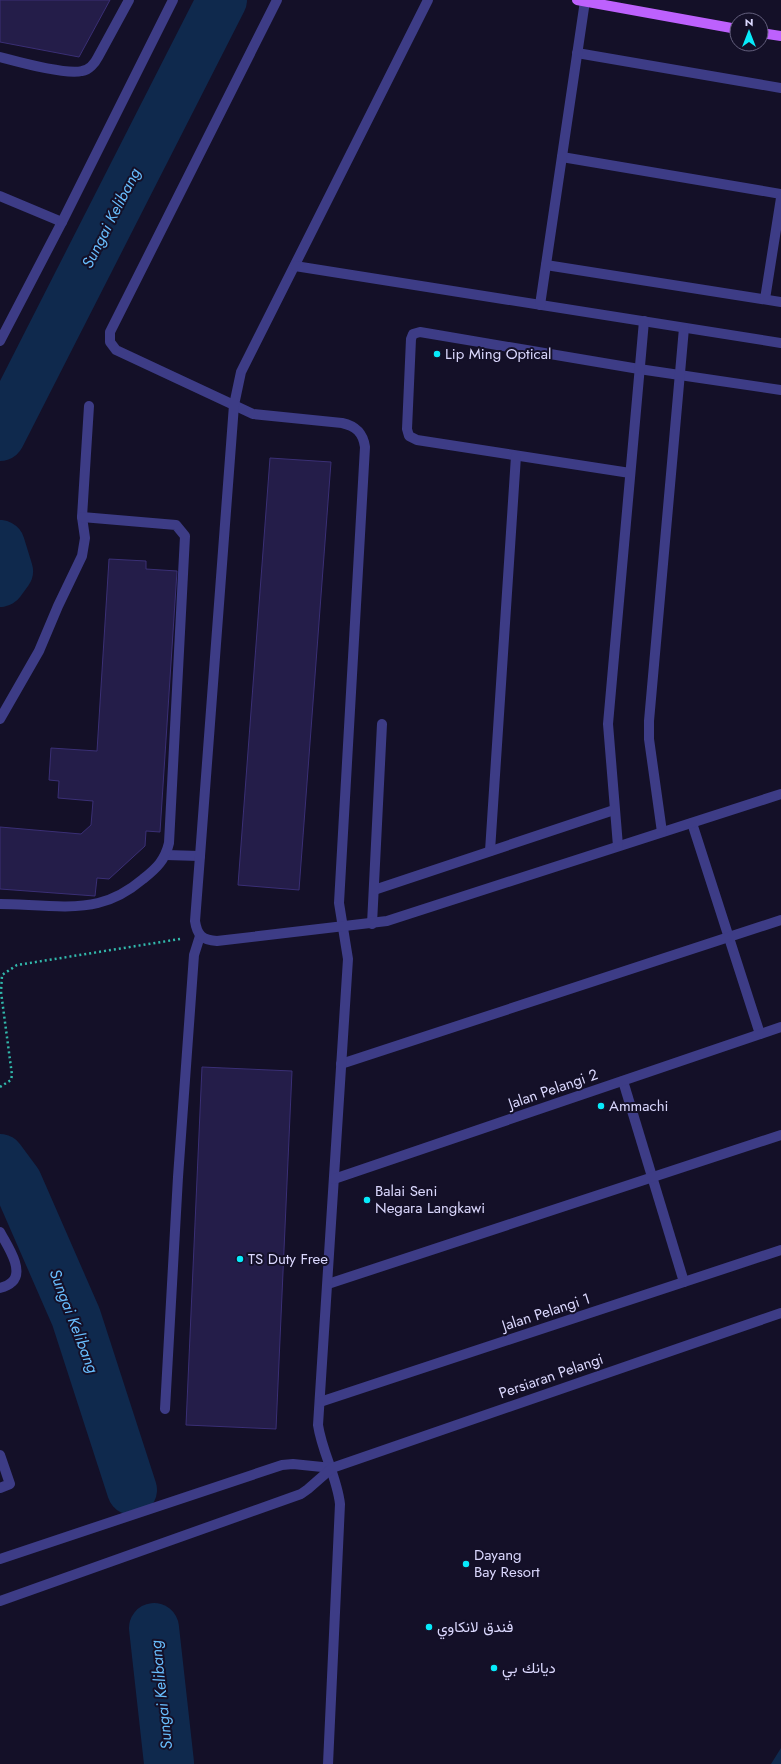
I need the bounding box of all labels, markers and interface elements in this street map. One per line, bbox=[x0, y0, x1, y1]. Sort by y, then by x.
north arrow bbox=[729, 12, 769, 52]
text: N bbox=[745, 14, 753, 30]
water label: Sungai Kelibang bbox=[76, 164, 146, 272]
place label: Lip Ming Optical bbox=[445, 343, 551, 365]
marker: Lip Ming Optical bbox=[432, 349, 442, 359]
street label: Jalan Pelangi 2 bbox=[503, 1063, 601, 1115]
place label: Ammachi bbox=[609, 1095, 668, 1117]
marker: Ammachi bbox=[596, 1101, 606, 1111]
place label: Balai Seni Negara Langkawi bbox=[375, 1180, 485, 1219]
marker: Balai Seni Negara Langkawi bbox=[362, 1195, 372, 1205]
place label: TS Duty Free bbox=[248, 1248, 328, 1270]
marker: TS Duty Free bbox=[235, 1254, 245, 1264]
water label: Sungai Kelibang bbox=[44, 1266, 104, 1377]
street label: Jalan Pelangi 1 bbox=[497, 1287, 593, 1337]
street label: Persiaran Pelangi bbox=[496, 1348, 606, 1404]
place label: Dayang Bay Resort bbox=[474, 1544, 540, 1583]
marker: Dayang Bay Resort bbox=[461, 1559, 471, 1569]
place label: فندق لانكاوي bbox=[437, 1616, 514, 1640]
marker: فندق لانكاوي bbox=[424, 1622, 434, 1632]
water label: Sungai Kelibang bbox=[144, 1639, 178, 1751]
place label: ديانك بي bbox=[502, 1657, 556, 1681]
marker: ديانك بي bbox=[489, 1663, 499, 1673]

